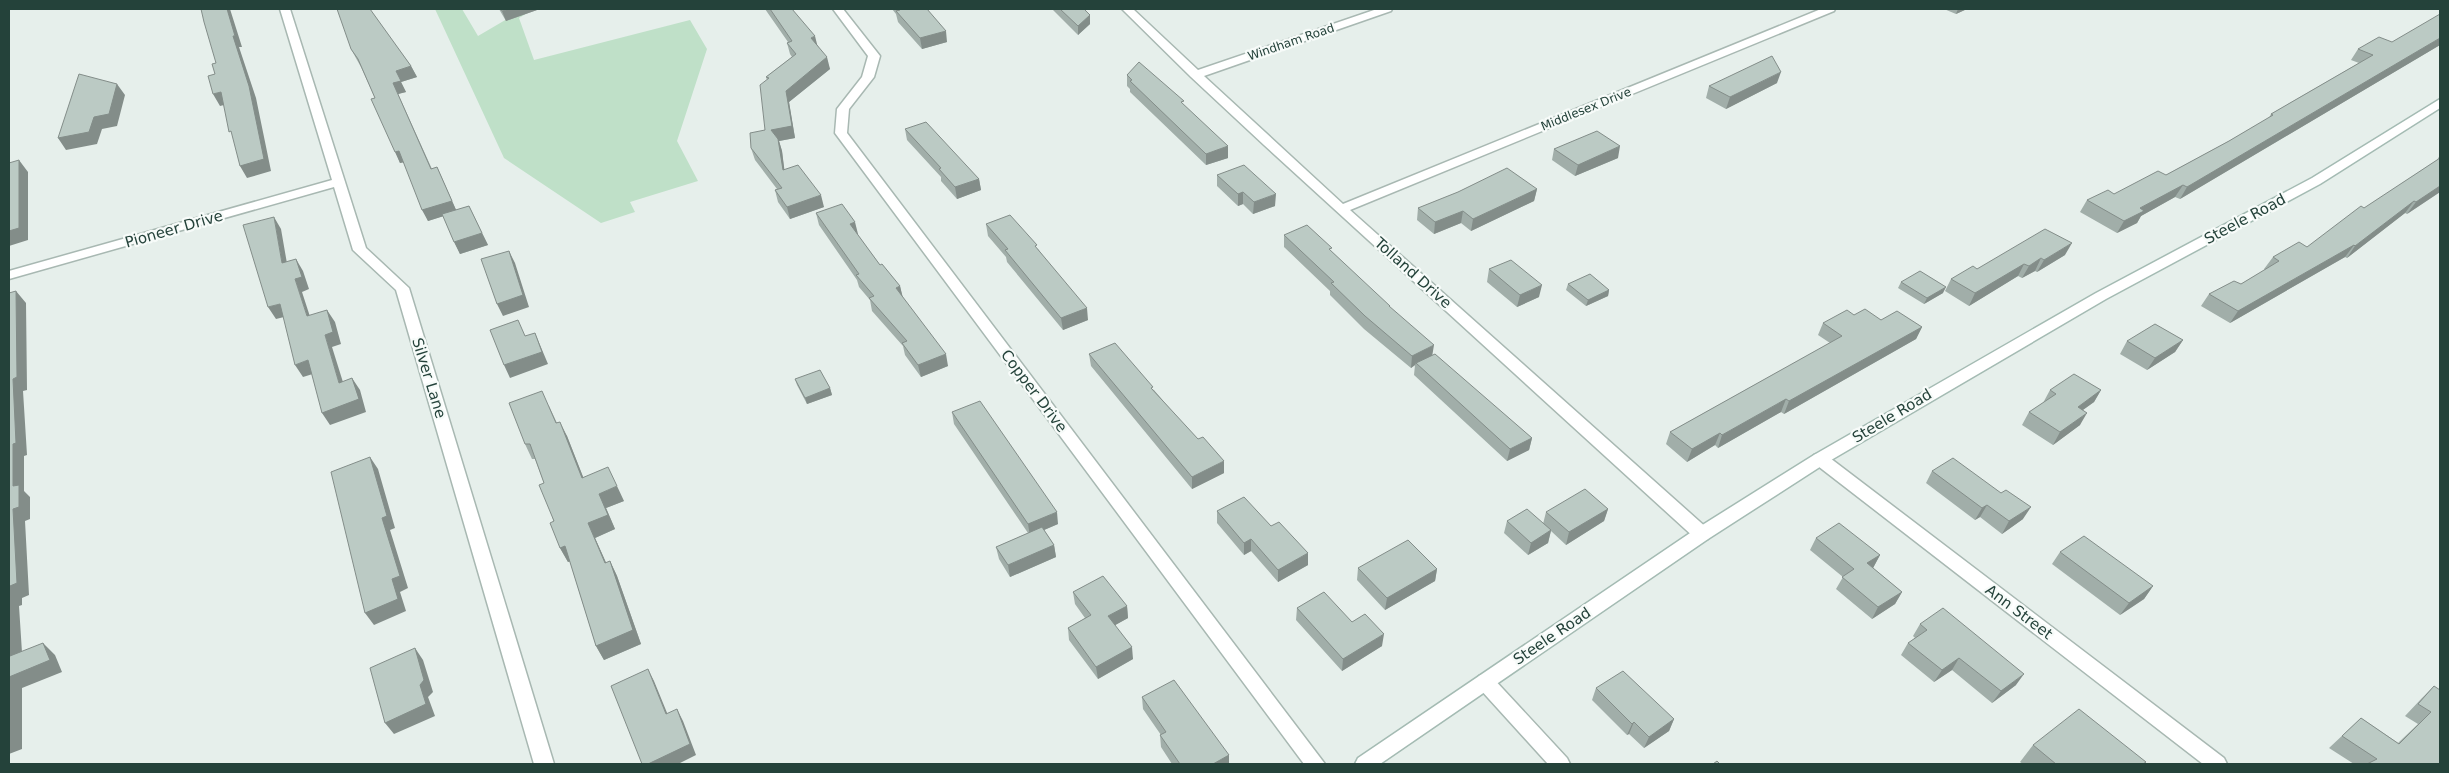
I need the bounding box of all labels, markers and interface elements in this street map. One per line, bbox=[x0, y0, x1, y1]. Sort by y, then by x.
street label: Windham Road bbox=[1246, 21, 1336, 63]
street label: Middlesex Drive bbox=[1539, 85, 1633, 133]
street label: Steele Road bbox=[2201, 190, 2289, 248]
street label: Pioneer Drive bbox=[123, 206, 225, 252]
street label: Tolland Drive bbox=[1370, 233, 1455, 312]
street label: Silver Lane bbox=[408, 336, 450, 420]
street label: Copper Drive bbox=[997, 346, 1071, 436]
street label: Steele Road bbox=[1849, 385, 1935, 447]
street label: Ann Street bbox=[1982, 581, 2056, 643]
street label: Steele Road bbox=[1510, 603, 1594, 669]

